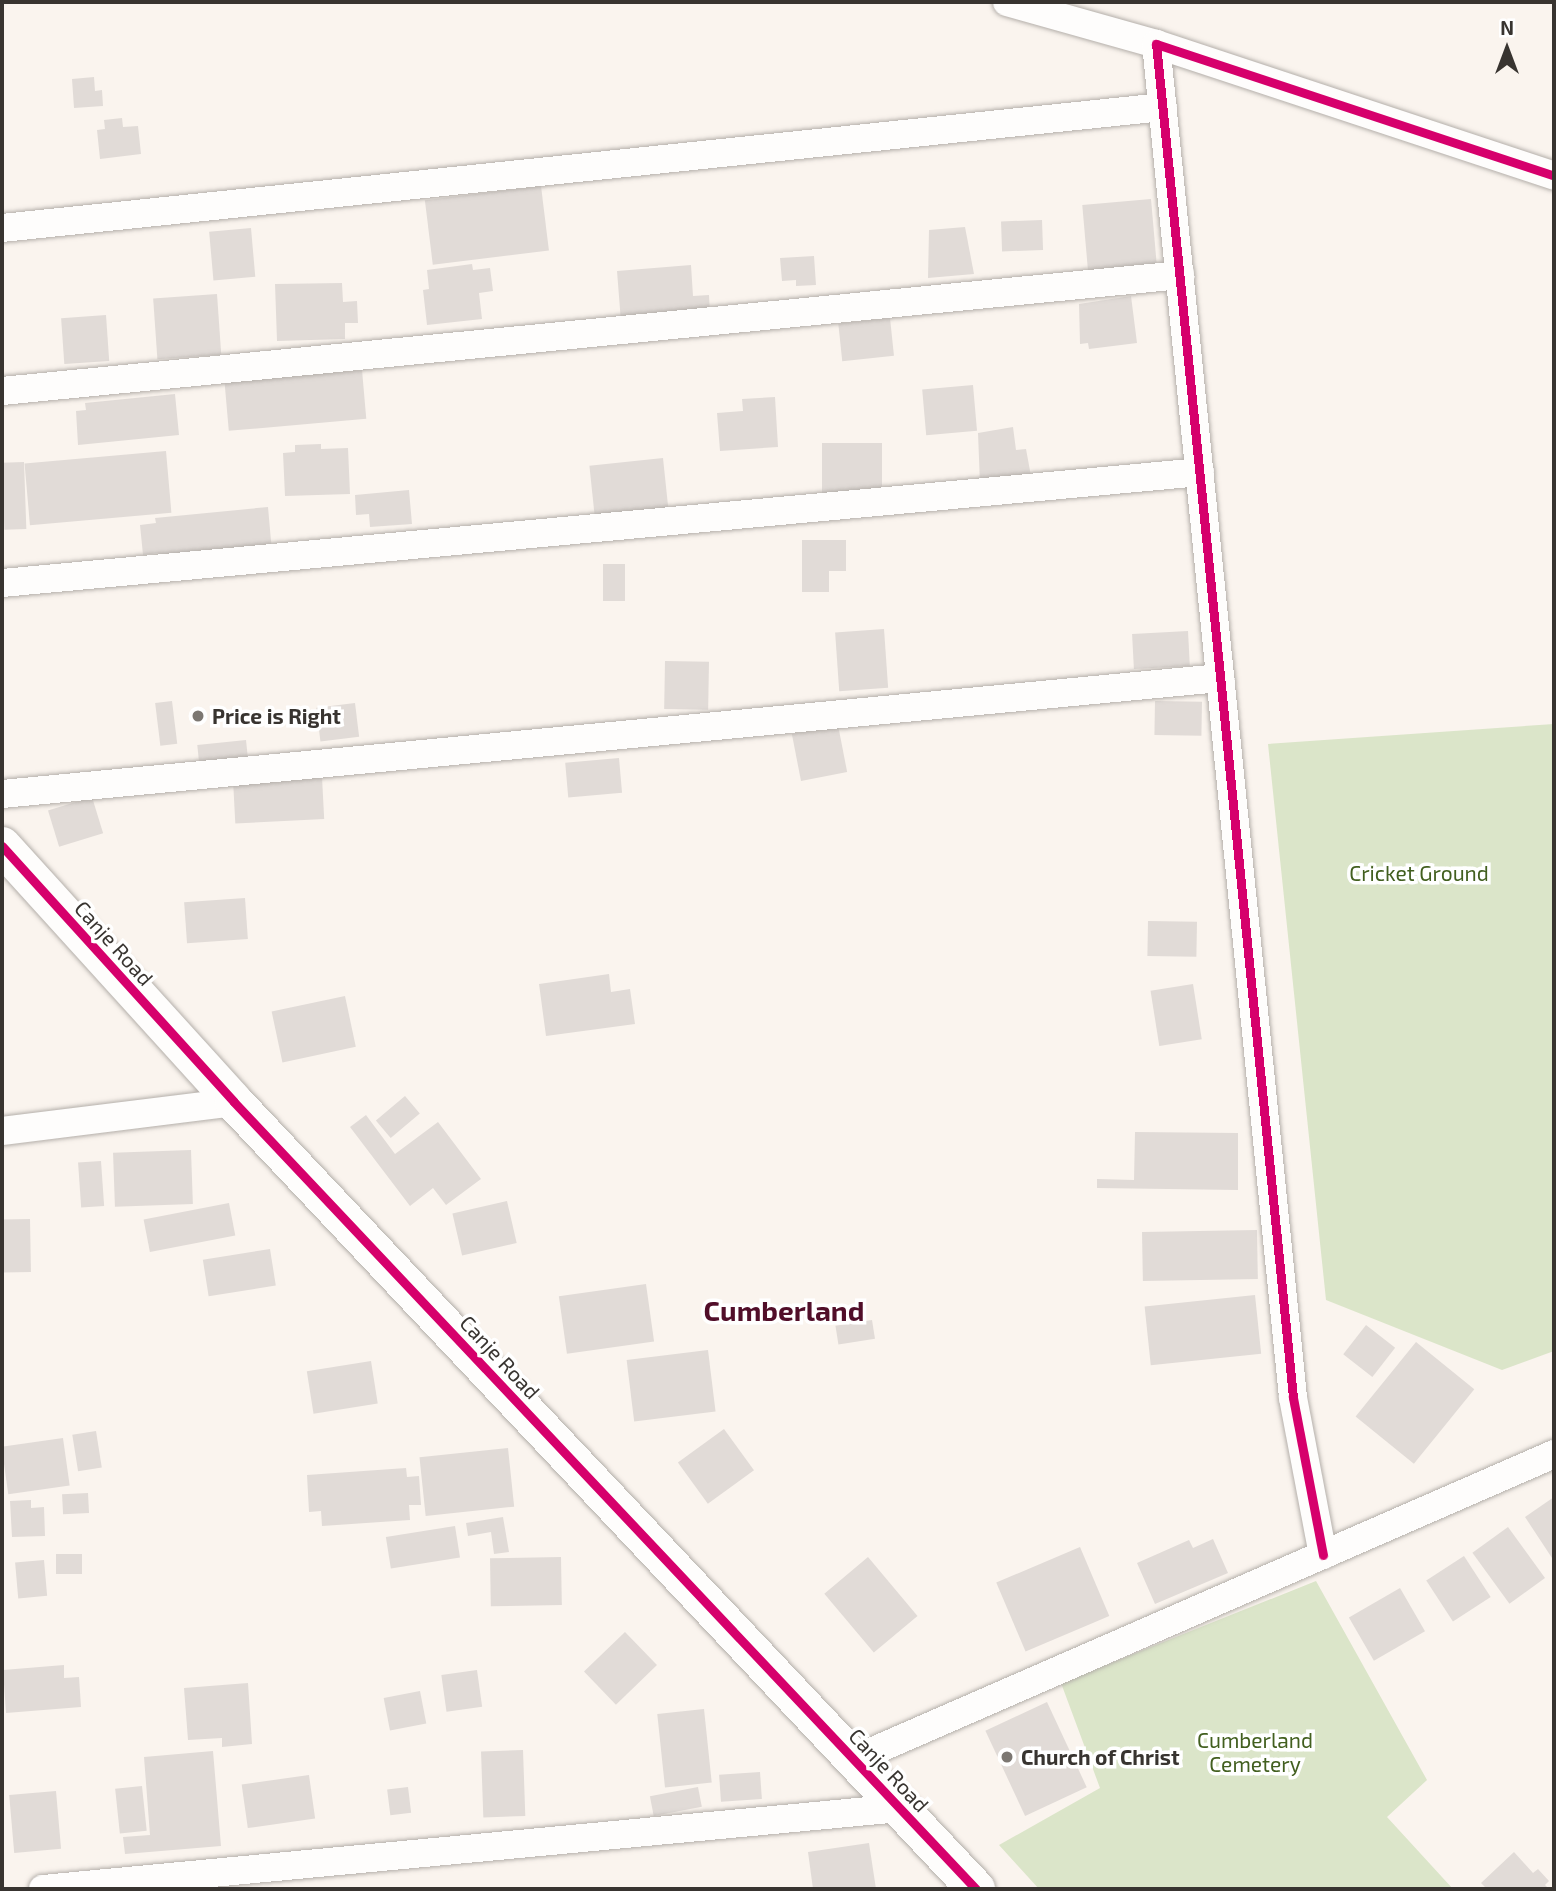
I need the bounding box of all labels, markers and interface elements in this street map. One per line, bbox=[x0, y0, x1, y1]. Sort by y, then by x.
north arrow bbox=[1472, 14, 1542, 84]
text: N bbox=[1500, 16, 1514, 39]
place label: Price is Right bbox=[212, 703, 341, 729]
marker: Price is Right bbox=[190, 708, 206, 724]
park label: Cricket Ground bbox=[1349, 860, 1489, 886]
street label: Canje Road bbox=[69, 895, 159, 991]
district label: Cumberland bbox=[704, 1293, 864, 1327]
street label: Canje Road bbox=[455, 1310, 545, 1404]
street label: Canje Road bbox=[844, 1723, 934, 1817]
park label: Cumberland Cemetery bbox=[1197, 1727, 1313, 1777]
place label: Church of Christ bbox=[1021, 1744, 1180, 1770]
marker: Church of Christ bbox=[999, 1749, 1015, 1765]

